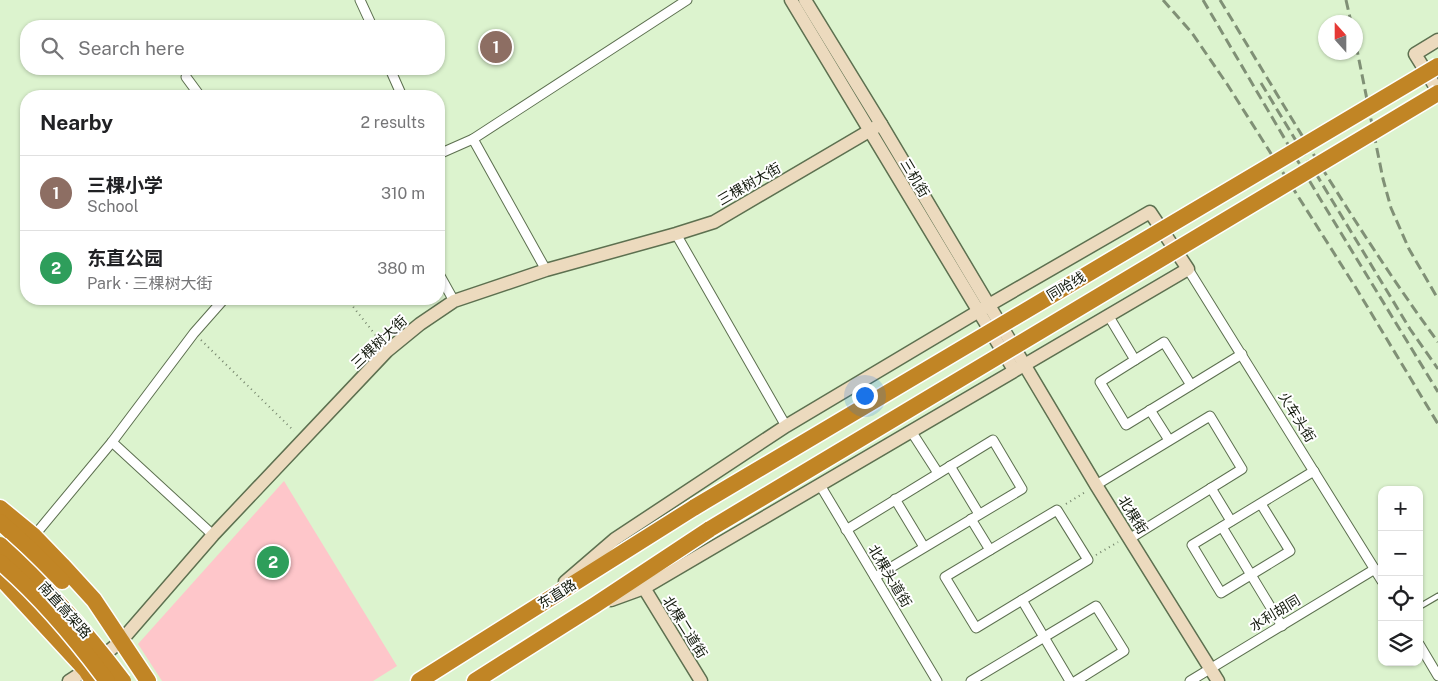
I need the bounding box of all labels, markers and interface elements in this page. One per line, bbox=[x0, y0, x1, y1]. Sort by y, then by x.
north arrow bbox=[1318, 15, 1363, 60]
search box bbox=[20, 20, 445, 75]
pin: 1 bbox=[480, 28, 512, 66]
icon: search bbox=[38, 34, 66, 62]
text: Search here bbox=[78, 37, 185, 59]
text: Nearby bbox=[40, 110, 113, 135]
text: 2 results bbox=[360, 113, 425, 132]
street label: 三机街 bbox=[897, 156, 933, 200]
street label: 三棵树大街 bbox=[715, 160, 783, 208]
text: 三棵小学 bbox=[87, 174, 163, 196]
text: 1 bbox=[53, 184, 59, 203]
text: 310 m bbox=[381, 184, 425, 203]
text: School bbox=[87, 197, 138, 216]
text: 东直公园 bbox=[87, 247, 163, 269]
text: 2 bbox=[51, 259, 61, 278]
text: 380 m bbox=[377, 259, 425, 278]
street label: 同哈线 bbox=[1044, 268, 1088, 304]
text: Park · 三棵树大街 bbox=[87, 274, 212, 293]
street label: 三棵树大街 bbox=[348, 312, 410, 372]
your location bbox=[852, 383, 878, 409]
street label: 火车头街 bbox=[1275, 389, 1319, 445]
map controls bbox=[1378, 486, 1423, 666]
button: + bbox=[1378, 486, 1423, 531]
street label: 北棵街 bbox=[1115, 493, 1151, 537]
button: − bbox=[1378, 531, 1423, 576]
street label: 北棵头道街 bbox=[865, 542, 915, 610]
pin: 2 bbox=[257, 543, 289, 581]
street label: 东直路 bbox=[535, 576, 579, 612]
button: locate bbox=[1378, 576, 1423, 621]
street label: 南直高架路 bbox=[36, 579, 94, 641]
street label: 水利胡同 bbox=[1247, 592, 1303, 634]
street label: 北棵二道街 bbox=[660, 593, 710, 661]
button: layers bbox=[1378, 621, 1423, 666]

